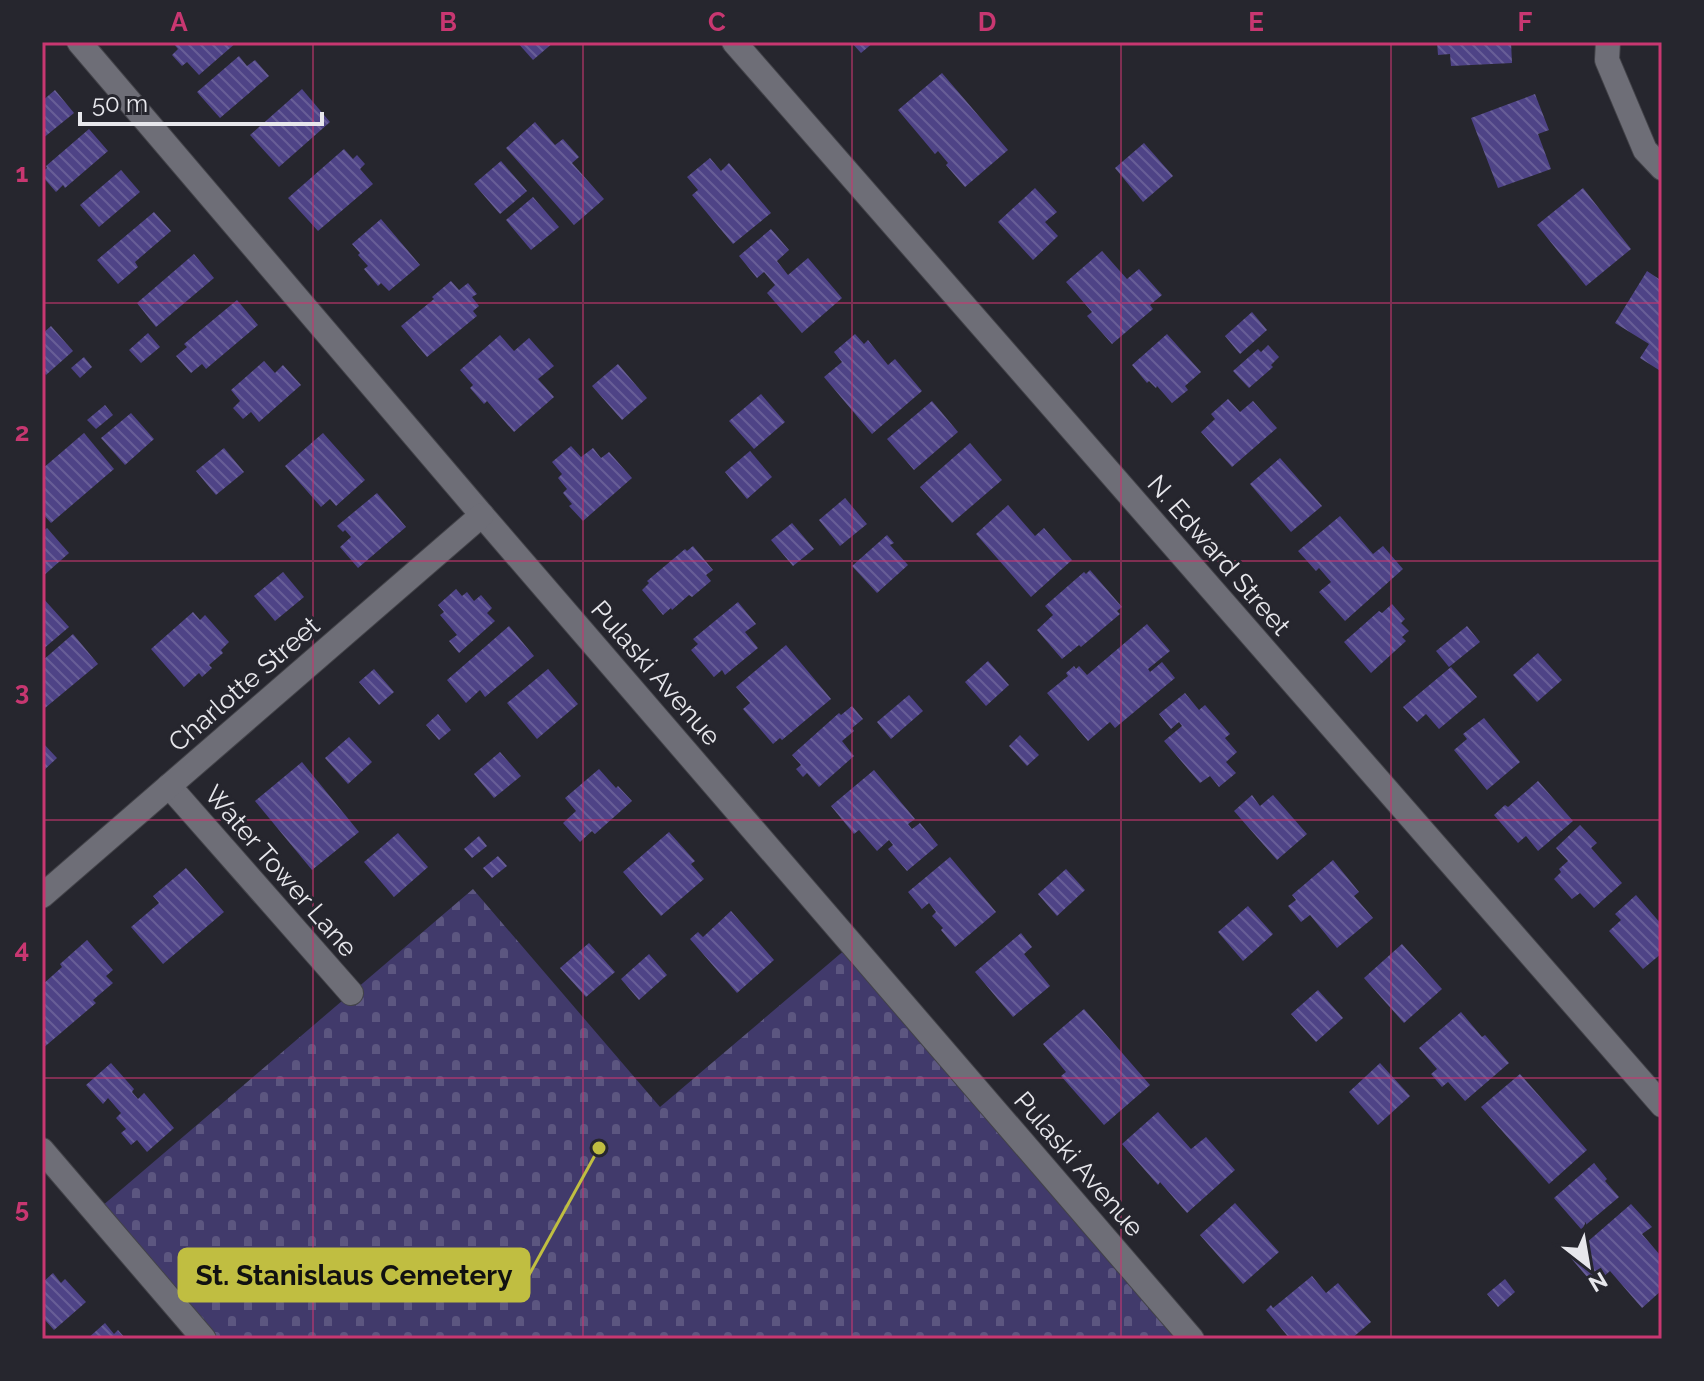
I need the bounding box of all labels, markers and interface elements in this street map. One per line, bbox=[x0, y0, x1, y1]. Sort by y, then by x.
text: A bbox=[170, 7, 188, 37]
text: B bbox=[439, 7, 457, 37]
text: C bbox=[708, 7, 726, 37]
text: D bbox=[978, 7, 996, 37]
text: E bbox=[1248, 7, 1264, 37]
text: F bbox=[1518, 7, 1533, 37]
scale bar bbox=[80, 76, 322, 126]
text: 50 m bbox=[92, 89, 148, 118]
text: 1 bbox=[16, 158, 29, 188]
text: 2 bbox=[15, 417, 29, 447]
street label: N. Edward Street bbox=[1141, 469, 1297, 641]
street label: Pulaski Avenue bbox=[585, 595, 727, 751]
street label: Charlotte Street bbox=[163, 610, 326, 758]
text: 3 bbox=[15, 676, 29, 706]
street label: Water Tower Lane bbox=[199, 779, 363, 963]
text: 4 bbox=[15, 934, 29, 964]
street label: Pulaski Avenue bbox=[1008, 1086, 1150, 1242]
text: 5 bbox=[15, 1193, 29, 1223]
north arrow bbox=[1548, 1225, 1628, 1305]
callout: St. Stanislaus Cemetery bbox=[179, 1249, 529, 1301]
text: St. Stanislaus Cemetery bbox=[195, 1259, 513, 1292]
text: N bbox=[1584, 1267, 1612, 1298]

